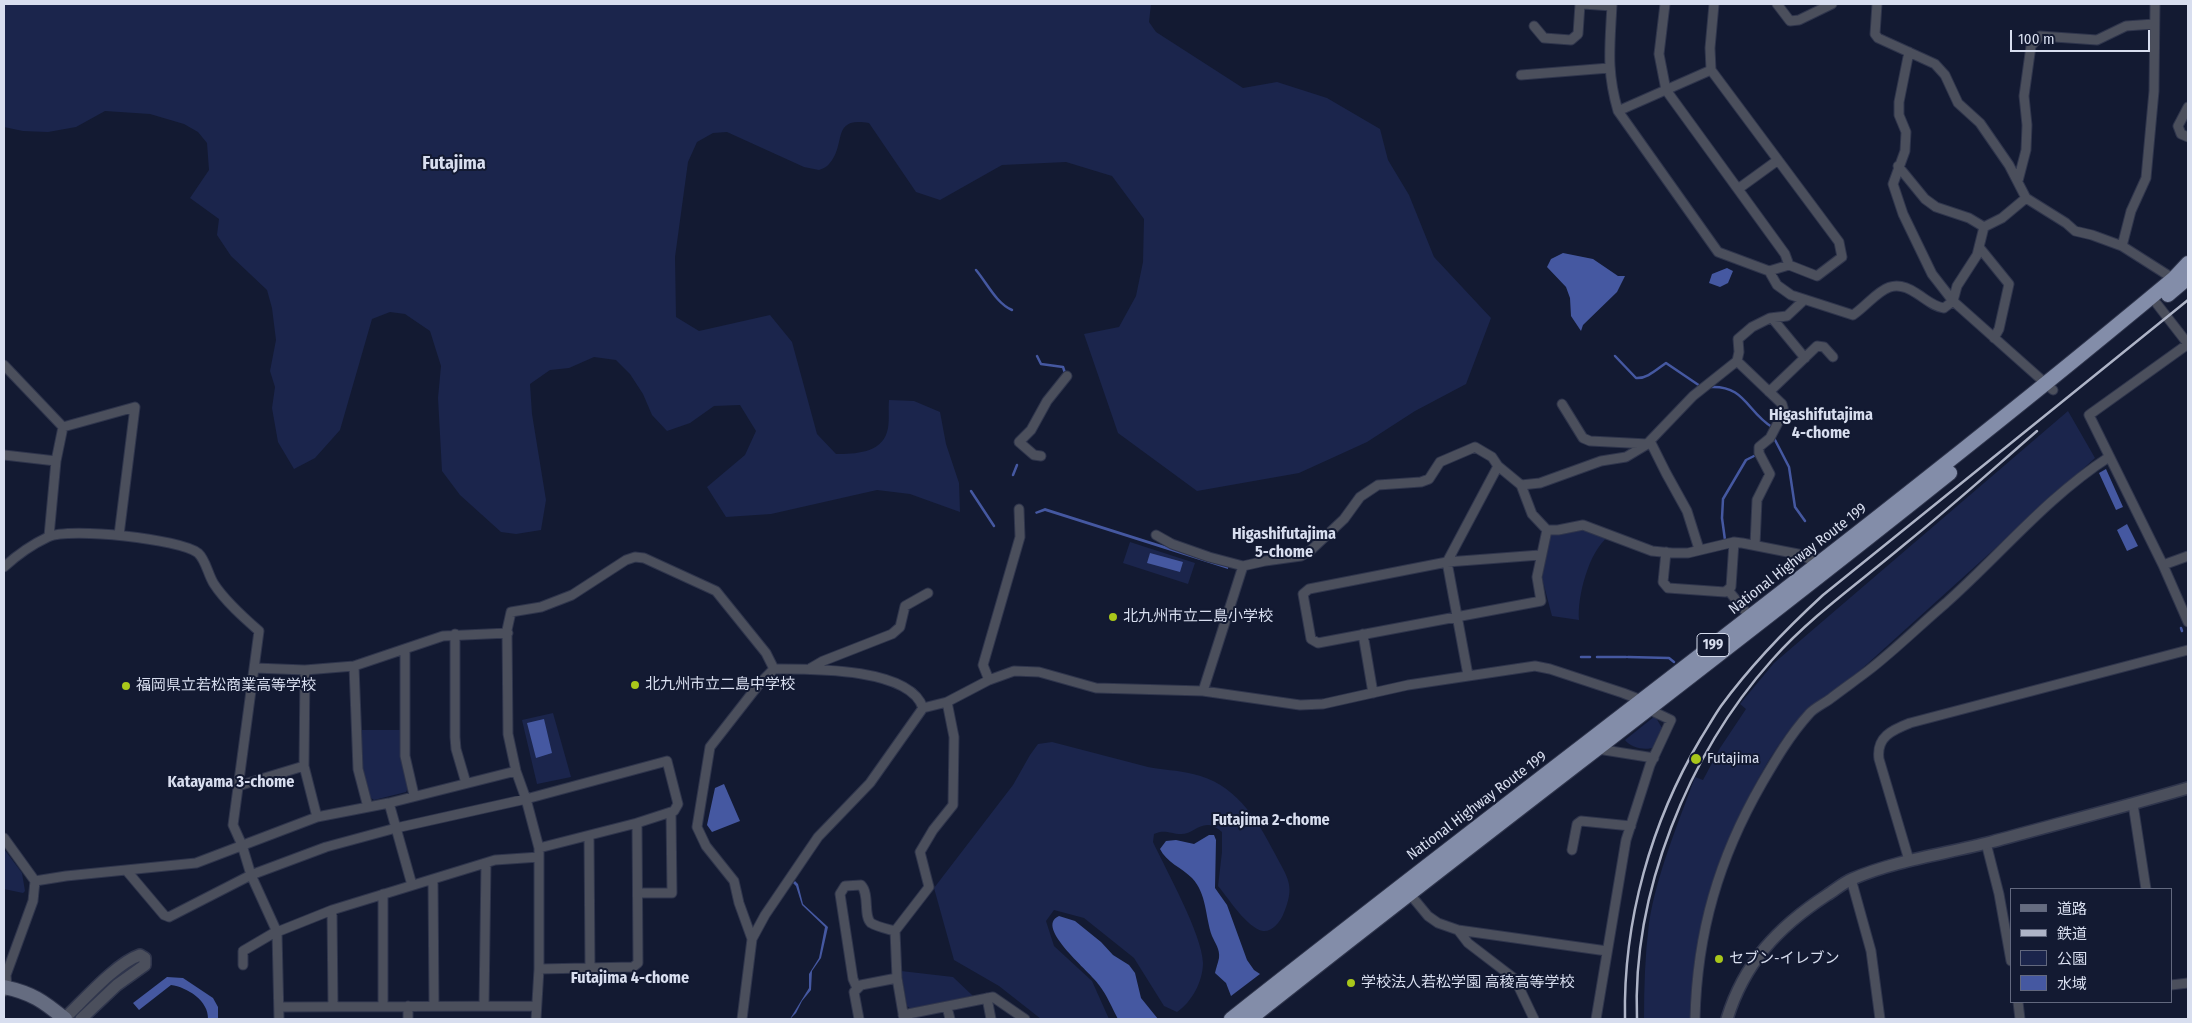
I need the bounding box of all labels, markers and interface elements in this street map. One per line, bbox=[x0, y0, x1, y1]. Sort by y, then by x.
scale bar bbox=[2012, 20, 2152, 52]
text: 100 m bbox=[2018, 30, 2055, 48]
district label: Futajima bbox=[422, 153, 486, 175]
district label: Higashifutajima 4-chome bbox=[1769, 406, 1873, 444]
street label: National Highway Route 199 bbox=[1725, 500, 1871, 618]
district label: Higashifutajima 5-chome bbox=[1232, 525, 1336, 563]
place label: 北九州市立二島小学校 bbox=[1123, 608, 1273, 626]
marker: 北九州市立二島小学校 bbox=[1107, 611, 1119, 623]
road number: 199 bbox=[1697, 634, 1729, 656]
place label: 北九州市立二島中学校 bbox=[645, 676, 795, 694]
place label: 福岡県立若松商業高等学校 bbox=[136, 677, 316, 695]
marker: 北九州市立二島中学校 bbox=[629, 679, 641, 691]
marker: 福岡県立若松商業高等学校 bbox=[120, 680, 132, 692]
street label: National Highway Route 199 bbox=[1404, 748, 1550, 864]
place label: Futajima bbox=[1707, 750, 1759, 768]
marker: Futajima bbox=[1689, 752, 1703, 766]
district label: Katayama 3-chome bbox=[168, 773, 294, 793]
district label: Futajima 2-chome bbox=[1212, 811, 1330, 831]
legend bbox=[2010, 888, 2172, 1003]
text: 道路 bbox=[2057, 900, 2087, 918]
text: 鉄道 bbox=[2057, 925, 2087, 943]
place label: セブン-イレブン bbox=[1729, 950, 1840, 968]
text: 公園 bbox=[2057, 950, 2087, 968]
marker: セブン-イレブン bbox=[1713, 953, 1725, 965]
district label: Futajima 4-chome bbox=[571, 969, 689, 989]
place label: 学校法人若松学園 高稜高等学校 bbox=[1361, 974, 1575, 992]
text: 水域 bbox=[2057, 975, 2087, 993]
marker: 学校法人若松学園 高稜高等学校 bbox=[1345, 977, 1357, 989]

